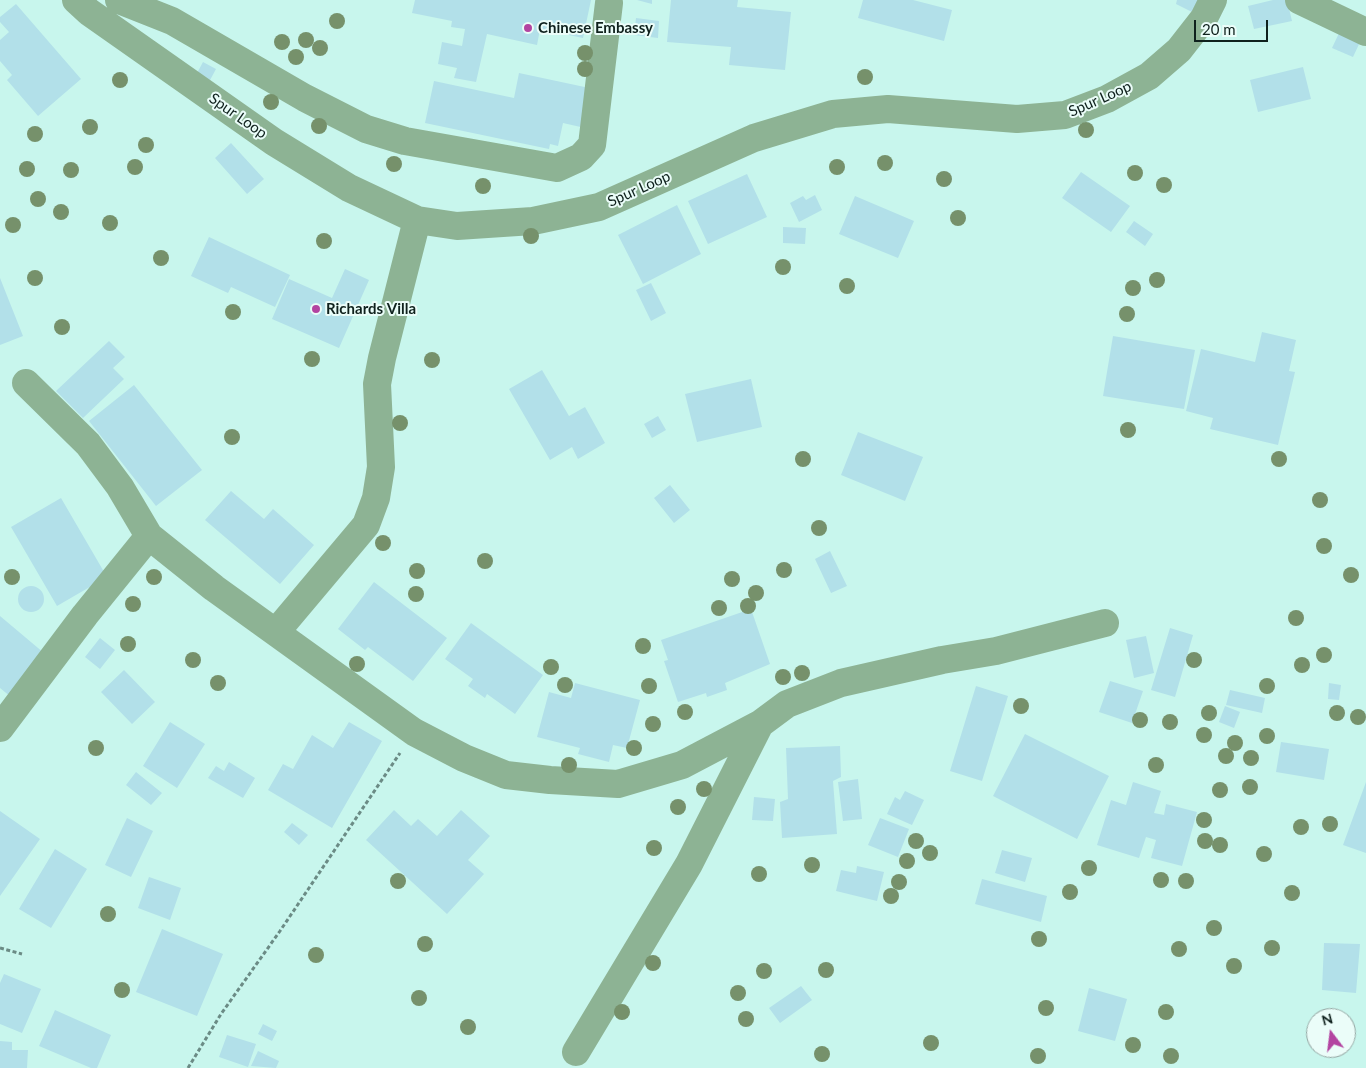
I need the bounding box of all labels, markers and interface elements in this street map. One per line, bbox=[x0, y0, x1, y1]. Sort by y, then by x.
scale bar bbox=[1196, 10, 1270, 42]
place label: Chinese Embassy bbox=[538, 19, 653, 37]
text: 20 m bbox=[1202, 20, 1236, 38]
marker: Chinese Embassy bbox=[522, 22, 534, 34]
street label: Spur Loop bbox=[1066, 77, 1134, 121]
street label: Spur Loop bbox=[206, 90, 270, 142]
street label: Spur Loop bbox=[605, 167, 673, 211]
place label: Richards Villa bbox=[326, 300, 416, 318]
marker: Richards Villa bbox=[310, 303, 322, 315]
north arrow bbox=[1306, 1008, 1356, 1058]
text: N bbox=[1320, 1009, 1335, 1029]

